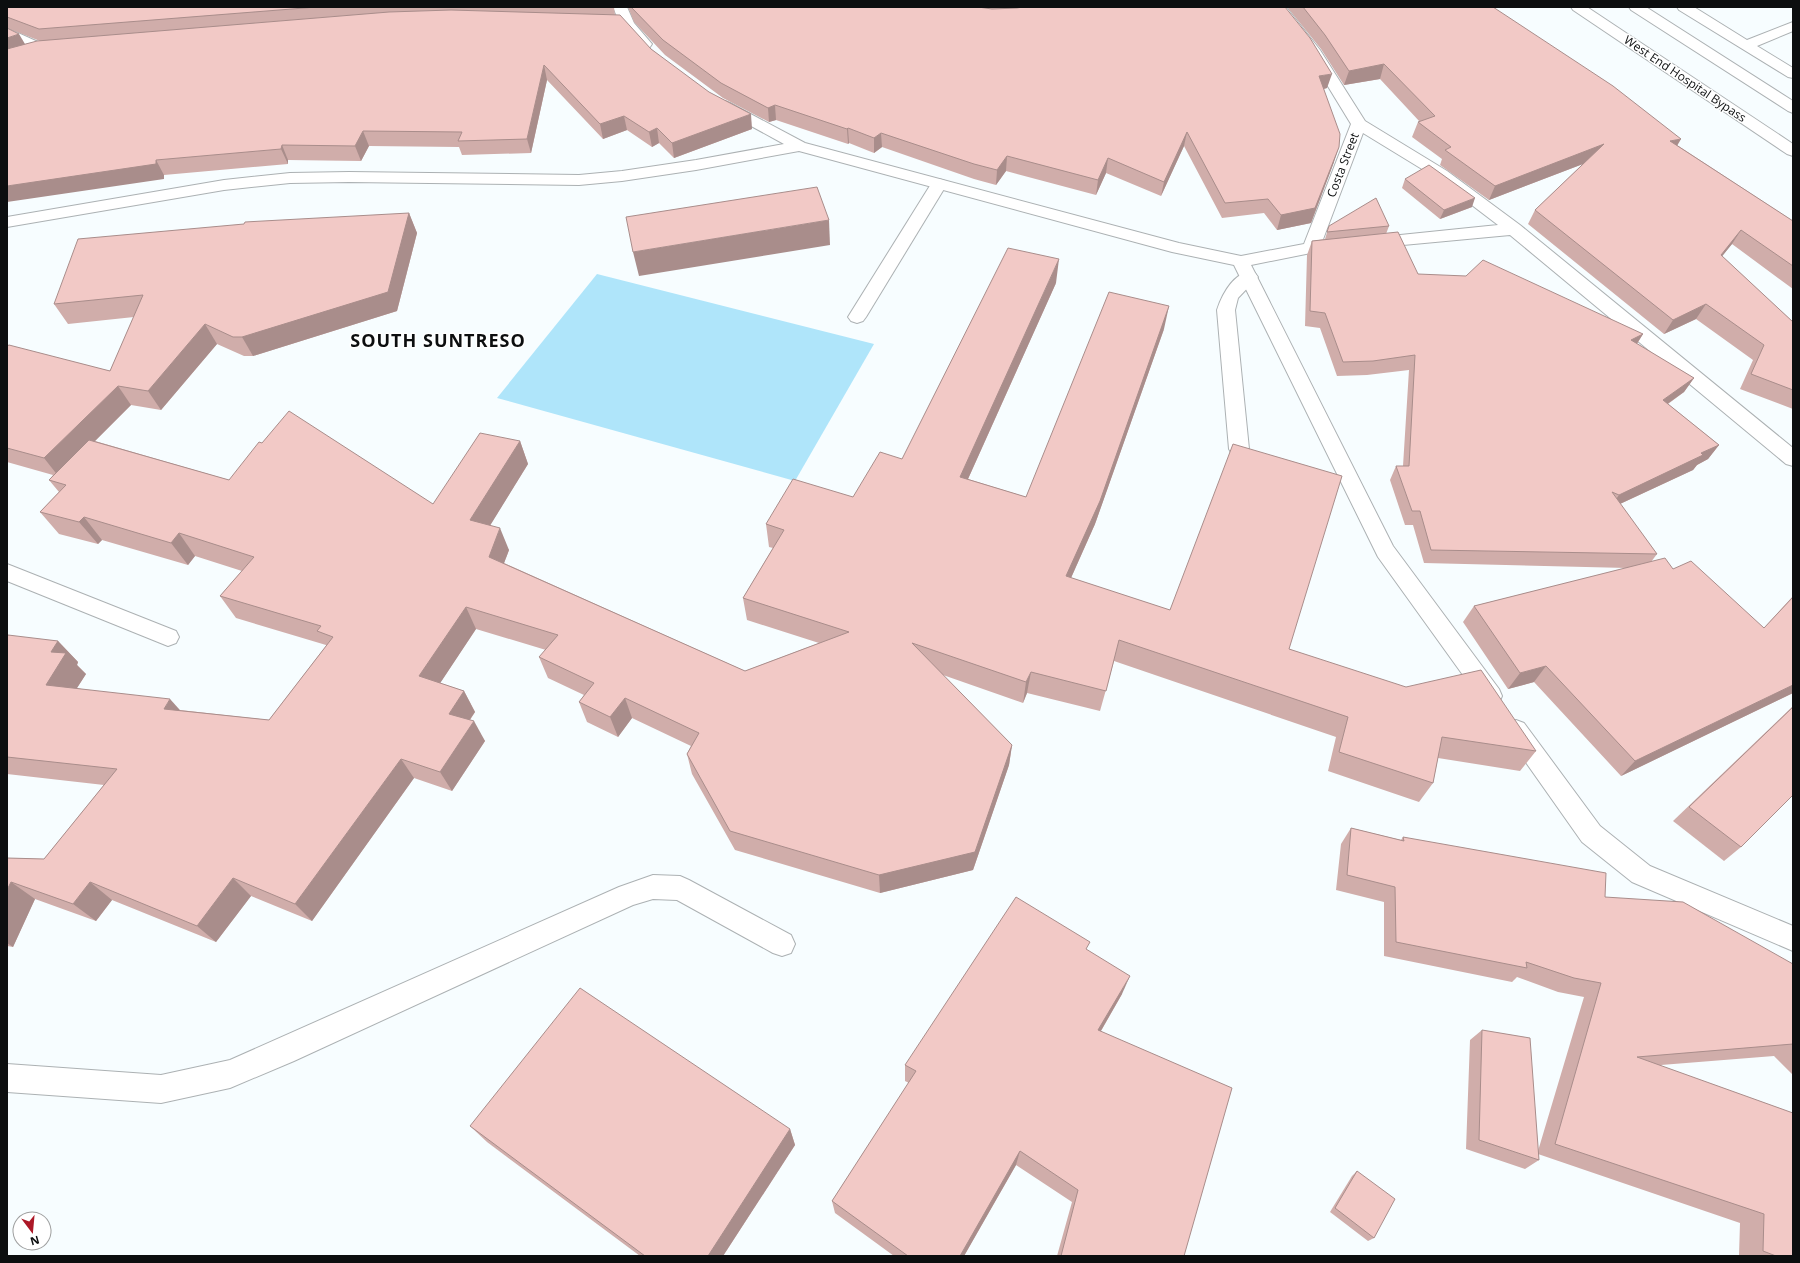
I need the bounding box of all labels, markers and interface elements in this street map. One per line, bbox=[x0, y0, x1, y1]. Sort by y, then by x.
street label: West End Hospital Bypass bbox=[1621, 31, 1750, 126]
street label: Costa Street bbox=[1322, 130, 1363, 200]
district label: SOUTH SUNTRESO bbox=[350, 328, 526, 352]
north arrow bbox=[12, 1211, 52, 1251]
text: N bbox=[29, 1233, 41, 1250]

